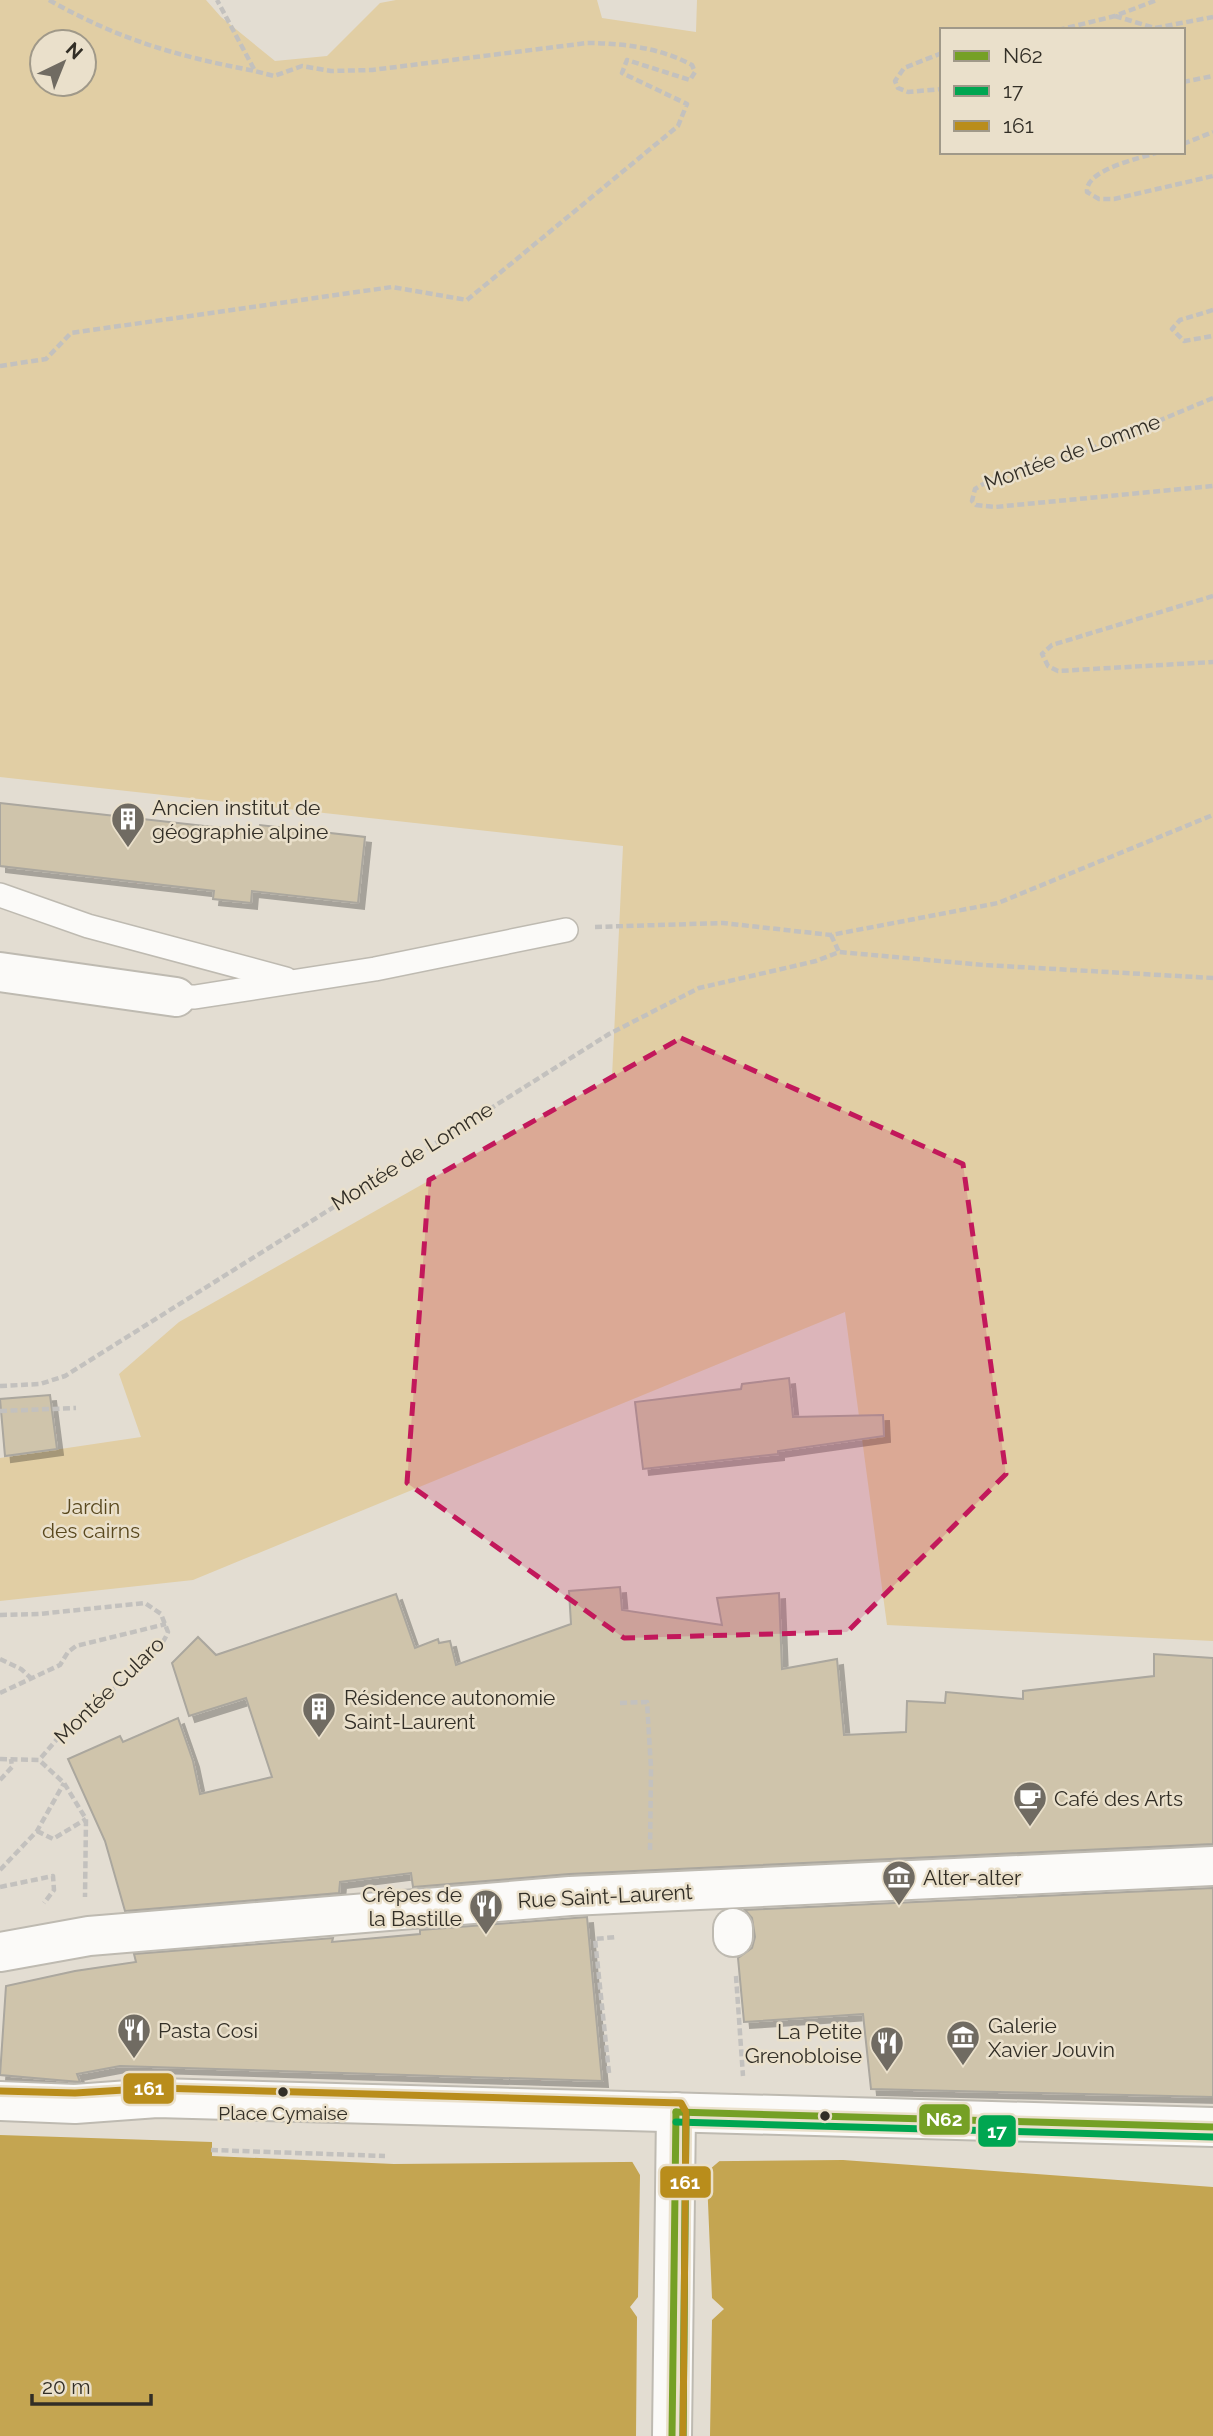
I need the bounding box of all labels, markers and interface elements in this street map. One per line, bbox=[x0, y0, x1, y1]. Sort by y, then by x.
north arrow bbox=[28, 28, 98, 98]
legend bbox=[940, 28, 1185, 154]
text: N bbox=[62, 38, 87, 64]
text: N62 bbox=[1003, 43, 1043, 68]
text: 17 bbox=[1003, 78, 1024, 103]
text: 161 bbox=[1003, 113, 1034, 138]
street label: Montée de Lomme bbox=[980, 408, 1164, 496]
place label: Ancien institut de géographie alpine bbox=[152, 795, 328, 844]
building icon: Ancien institut de géographie alpine bbox=[109, 800, 147, 849]
street label: Montée de Lomme bbox=[327, 1096, 497, 1216]
park label: Jardin des cairns bbox=[42, 1494, 140, 1543]
street label: Montée Cularo bbox=[49, 1631, 169, 1749]
place label: Résidence autonomie Saint-Laurent bbox=[344, 1685, 555, 1734]
building icon: Résidence autonomie Saint-Laurent bbox=[300, 1690, 338, 1739]
cafe icon: Café des Arts bbox=[1011, 1779, 1049, 1828]
place label: Café des Arts bbox=[1054, 1786, 1183, 1811]
museum icon: Alter-alter bbox=[880, 1858, 918, 1907]
place label: Alter-alter bbox=[923, 1865, 1022, 1890]
street label: Rue Saint-Laurent bbox=[517, 1879, 693, 1913]
place label: Crêpes de la Bastille bbox=[362, 1882, 462, 1931]
restaurant icon: Crêpes de la Bastille bbox=[467, 1887, 505, 1936]
restaurant icon: Pasta Cosi bbox=[115, 2011, 153, 2060]
place label: Galerie Xavier Jouvin bbox=[988, 2013, 1115, 2062]
place label: Pasta Cosi bbox=[158, 2018, 258, 2043]
museum icon: Galerie Xavier Jouvin bbox=[944, 2018, 982, 2067]
place label: La Petite Grenobloise bbox=[745, 2019, 862, 2068]
restaurant icon: La Petite Grenobloise bbox=[868, 2024, 906, 2073]
line badge: 161 bbox=[122, 2072, 175, 2105]
text: 161 bbox=[134, 2077, 164, 2099]
marker: Place Cymaise bbox=[276, 2085, 290, 2099]
place label: Place Cymaise bbox=[218, 2102, 348, 2124]
line badge: N62 bbox=[918, 2103, 971, 2136]
text: N62 bbox=[926, 2108, 962, 2130]
unlabelled marker bbox=[818, 2109, 832, 2123]
line badge: 17 bbox=[977, 2114, 1017, 2148]
text: 17 bbox=[987, 2120, 1007, 2142]
line badge: 161 bbox=[659, 2165, 712, 2199]
text: 161 bbox=[670, 2171, 700, 2193]
scale bar bbox=[32, 2362, 150, 2406]
text: 20 m bbox=[42, 2374, 90, 2399]

